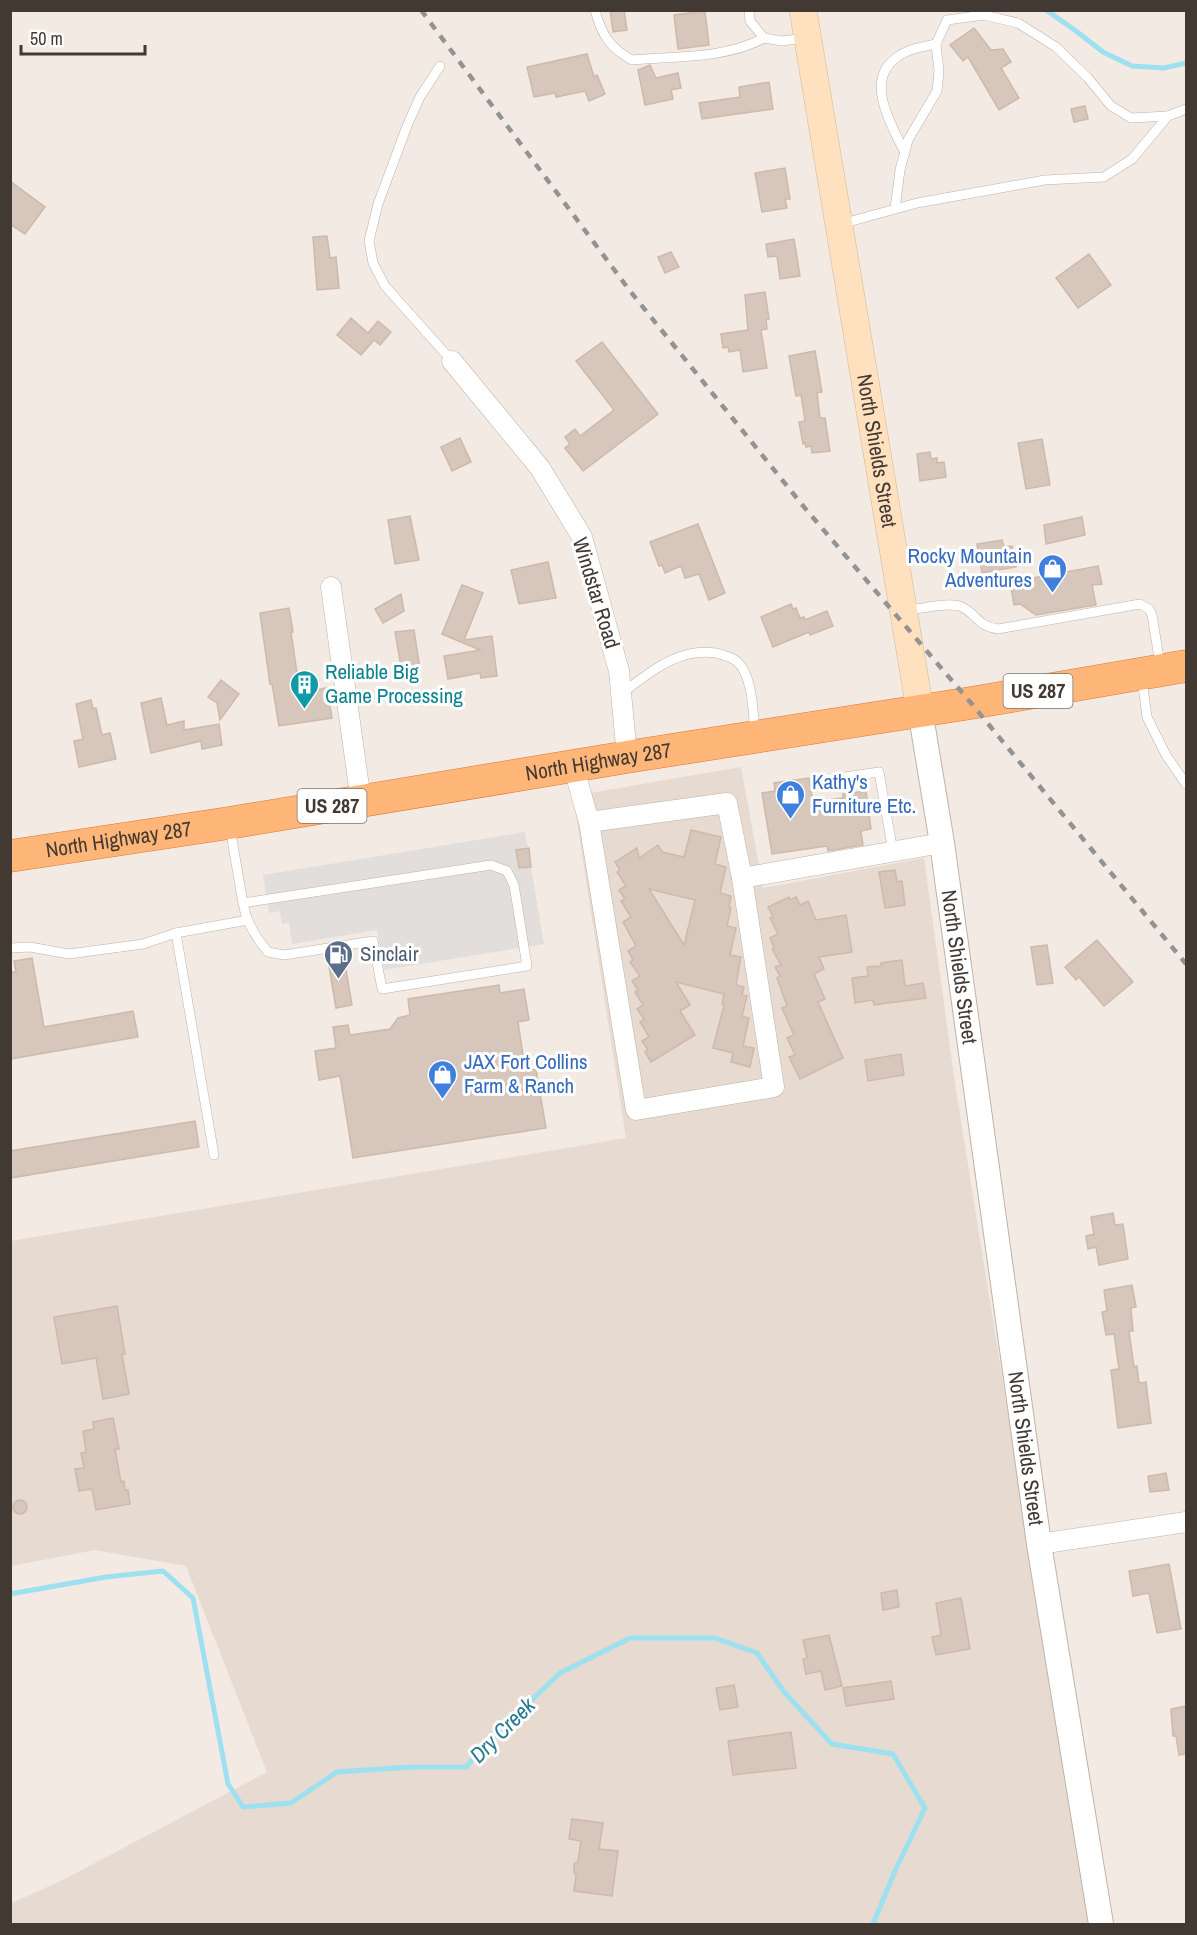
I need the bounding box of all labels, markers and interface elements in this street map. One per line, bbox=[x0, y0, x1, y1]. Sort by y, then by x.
scale bar bbox=[21, 18, 146, 56]
text: 50 m bbox=[30, 26, 63, 51]
street label: North Shields Street bbox=[850, 372, 904, 530]
street label: Windstar Road bbox=[566, 534, 627, 652]
place label: Rocky Mountain Adventures bbox=[908, 541, 1032, 594]
shop icon: Rocky Mountain Adventures bbox=[1037, 552, 1069, 594]
place label: Reliable Big Game Processing bbox=[325, 657, 463, 710]
building icon: Reliable Big Game Processing bbox=[288, 668, 320, 710]
road number: US 287 bbox=[1004, 674, 1072, 708]
street label: North Highway 287 bbox=[523, 735, 673, 788]
place label: Kathy's Furniture Etc. bbox=[812, 767, 916, 820]
shop icon: Kathy's Furniture Etc. bbox=[775, 778, 807, 820]
road number: US 287 bbox=[298, 789, 366, 823]
street label: North Highway 287 bbox=[44, 814, 194, 864]
street label: North Shields Street bbox=[935, 888, 985, 1046]
fuel station icon: Sinclair bbox=[323, 938, 355, 980]
place label: Sinclair bbox=[360, 939, 419, 968]
place label: JAX Fort Collins Farm & Ranch bbox=[464, 1047, 588, 1100]
shop icon: JAX Fort Collins Farm & Ranch bbox=[427, 1058, 459, 1100]
street label: North Shields Street bbox=[1001, 1370, 1051, 1527]
water label: Dry Creek bbox=[463, 1690, 542, 1769]

